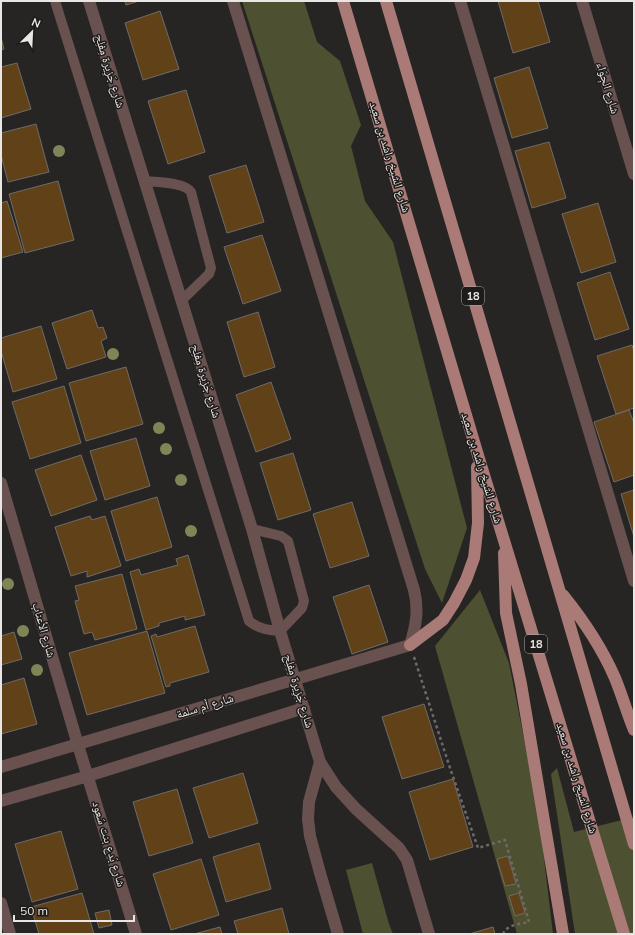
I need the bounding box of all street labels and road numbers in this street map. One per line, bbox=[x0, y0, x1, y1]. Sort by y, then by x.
street label: شارع جَزِيرة مِفلِح bbox=[91, 32, 129, 110]
street label: شارع الجِوَاء bbox=[592, 60, 623, 116]
street label: شارع الشيخ راشد بن سعيد bbox=[365, 100, 415, 215]
road number: 18 bbox=[462, 287, 484, 305]
street label: شارع جَزِيرة مِفلِح bbox=[187, 342, 225, 420]
street label: شارع الشيخ راشد بن سعيد bbox=[457, 411, 507, 526]
street label: شارع الأعناب bbox=[28, 600, 60, 660]
road number: 18 bbox=[525, 635, 547, 653]
street label: شارع جَزِيرة مِفلِح bbox=[280, 652, 318, 730]
street label: شارع أم سلمة bbox=[174, 690, 236, 722]
street label: شارع الشيخ راشد بن سعيد bbox=[552, 721, 602, 836]
street label: شارع بَدع بنت سَعود bbox=[88, 799, 130, 889]

